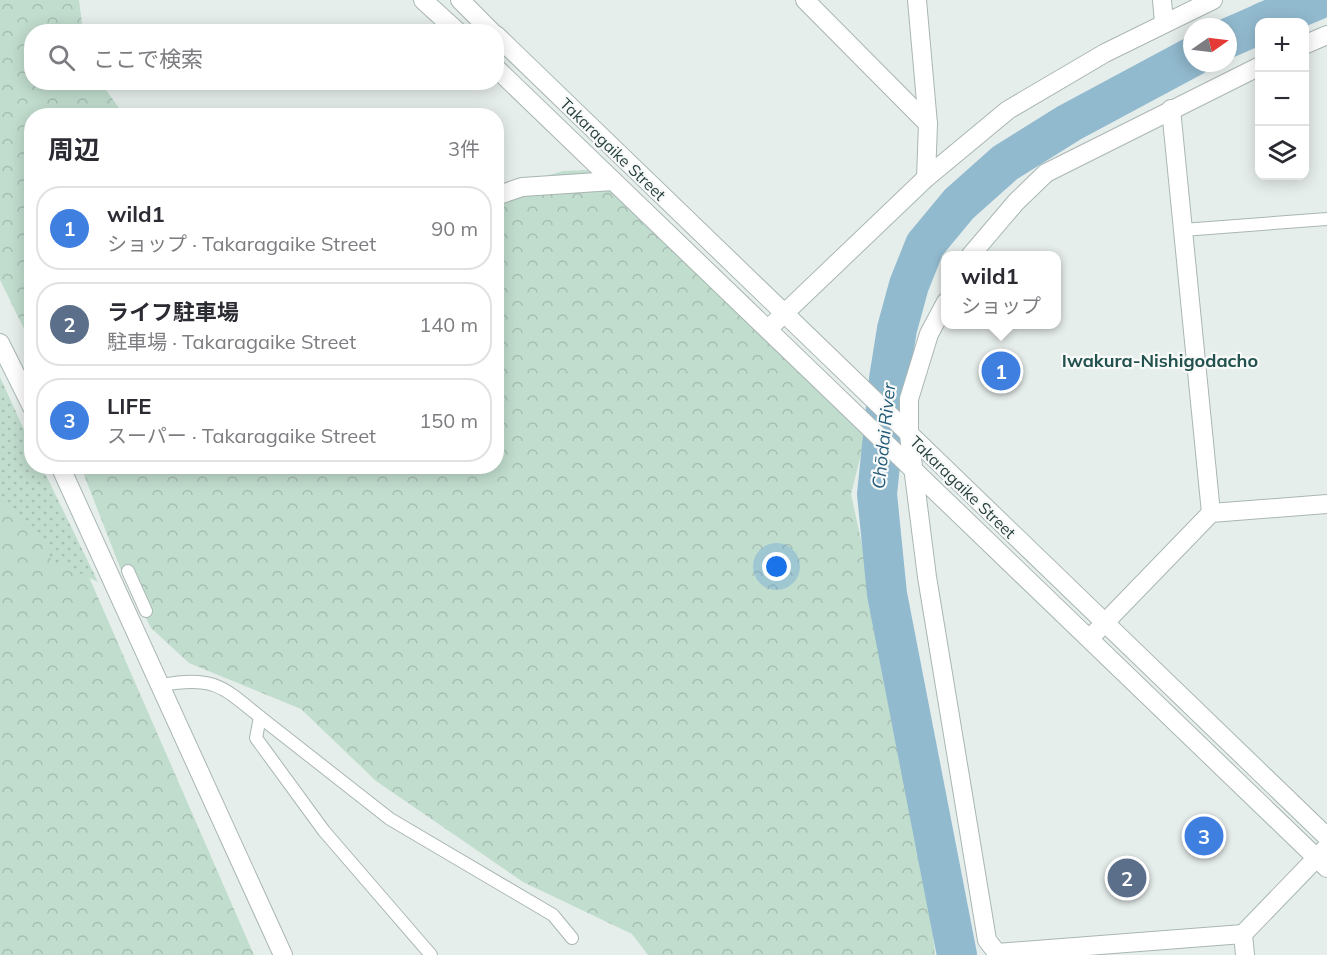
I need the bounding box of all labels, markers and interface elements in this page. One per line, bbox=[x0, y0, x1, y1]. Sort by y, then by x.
north arrow bbox=[1183, 18, 1237, 72]
map controls bbox=[1255, 18, 1309, 180]
button: + bbox=[1255, 18, 1309, 72]
search box bbox=[24, 24, 504, 90]
icon: search bbox=[45, 41, 78, 74]
text: ここで検索 bbox=[93, 45, 203, 73]
button: − bbox=[1255, 72, 1309, 126]
street label: Takaragaike Street bbox=[556, 93, 670, 205]
button: layers bbox=[1255, 126, 1309, 180]
text: 周辺 bbox=[48, 133, 100, 166]
text: 3件 bbox=[448, 136, 480, 161]
text: wild1 bbox=[107, 200, 165, 228]
text: 1 bbox=[64, 216, 76, 241]
text: 90 m bbox=[431, 216, 478, 241]
text: ショップ · Takaragaike Street bbox=[107, 231, 376, 256]
popup bbox=[941, 251, 1061, 329]
text: wild1 bbox=[961, 262, 1019, 290]
text: ショップ bbox=[961, 293, 1041, 318]
text: ライフ駐車場 bbox=[107, 298, 239, 326]
text: 2 bbox=[64, 312, 76, 337]
text: 140 m bbox=[419, 312, 478, 337]
text: 駐車場 · Takaragaike Street bbox=[107, 329, 356, 354]
pin: 1 bbox=[982, 348, 1020, 394]
district label: Iwakura-Nishigodacho bbox=[1062, 349, 1258, 372]
water label: Chōdai River bbox=[867, 380, 901, 490]
text: LIFE bbox=[107, 392, 151, 420]
text: 3 bbox=[64, 408, 76, 433]
text: 150 m bbox=[419, 408, 478, 433]
text: スーパー · Takaragaike Street bbox=[107, 423, 376, 448]
street label: Takaragaike Street bbox=[906, 431, 1020, 543]
your location bbox=[762, 552, 791, 581]
pin: 3 bbox=[1184, 814, 1224, 858]
pin: 2 bbox=[1108, 856, 1146, 900]

